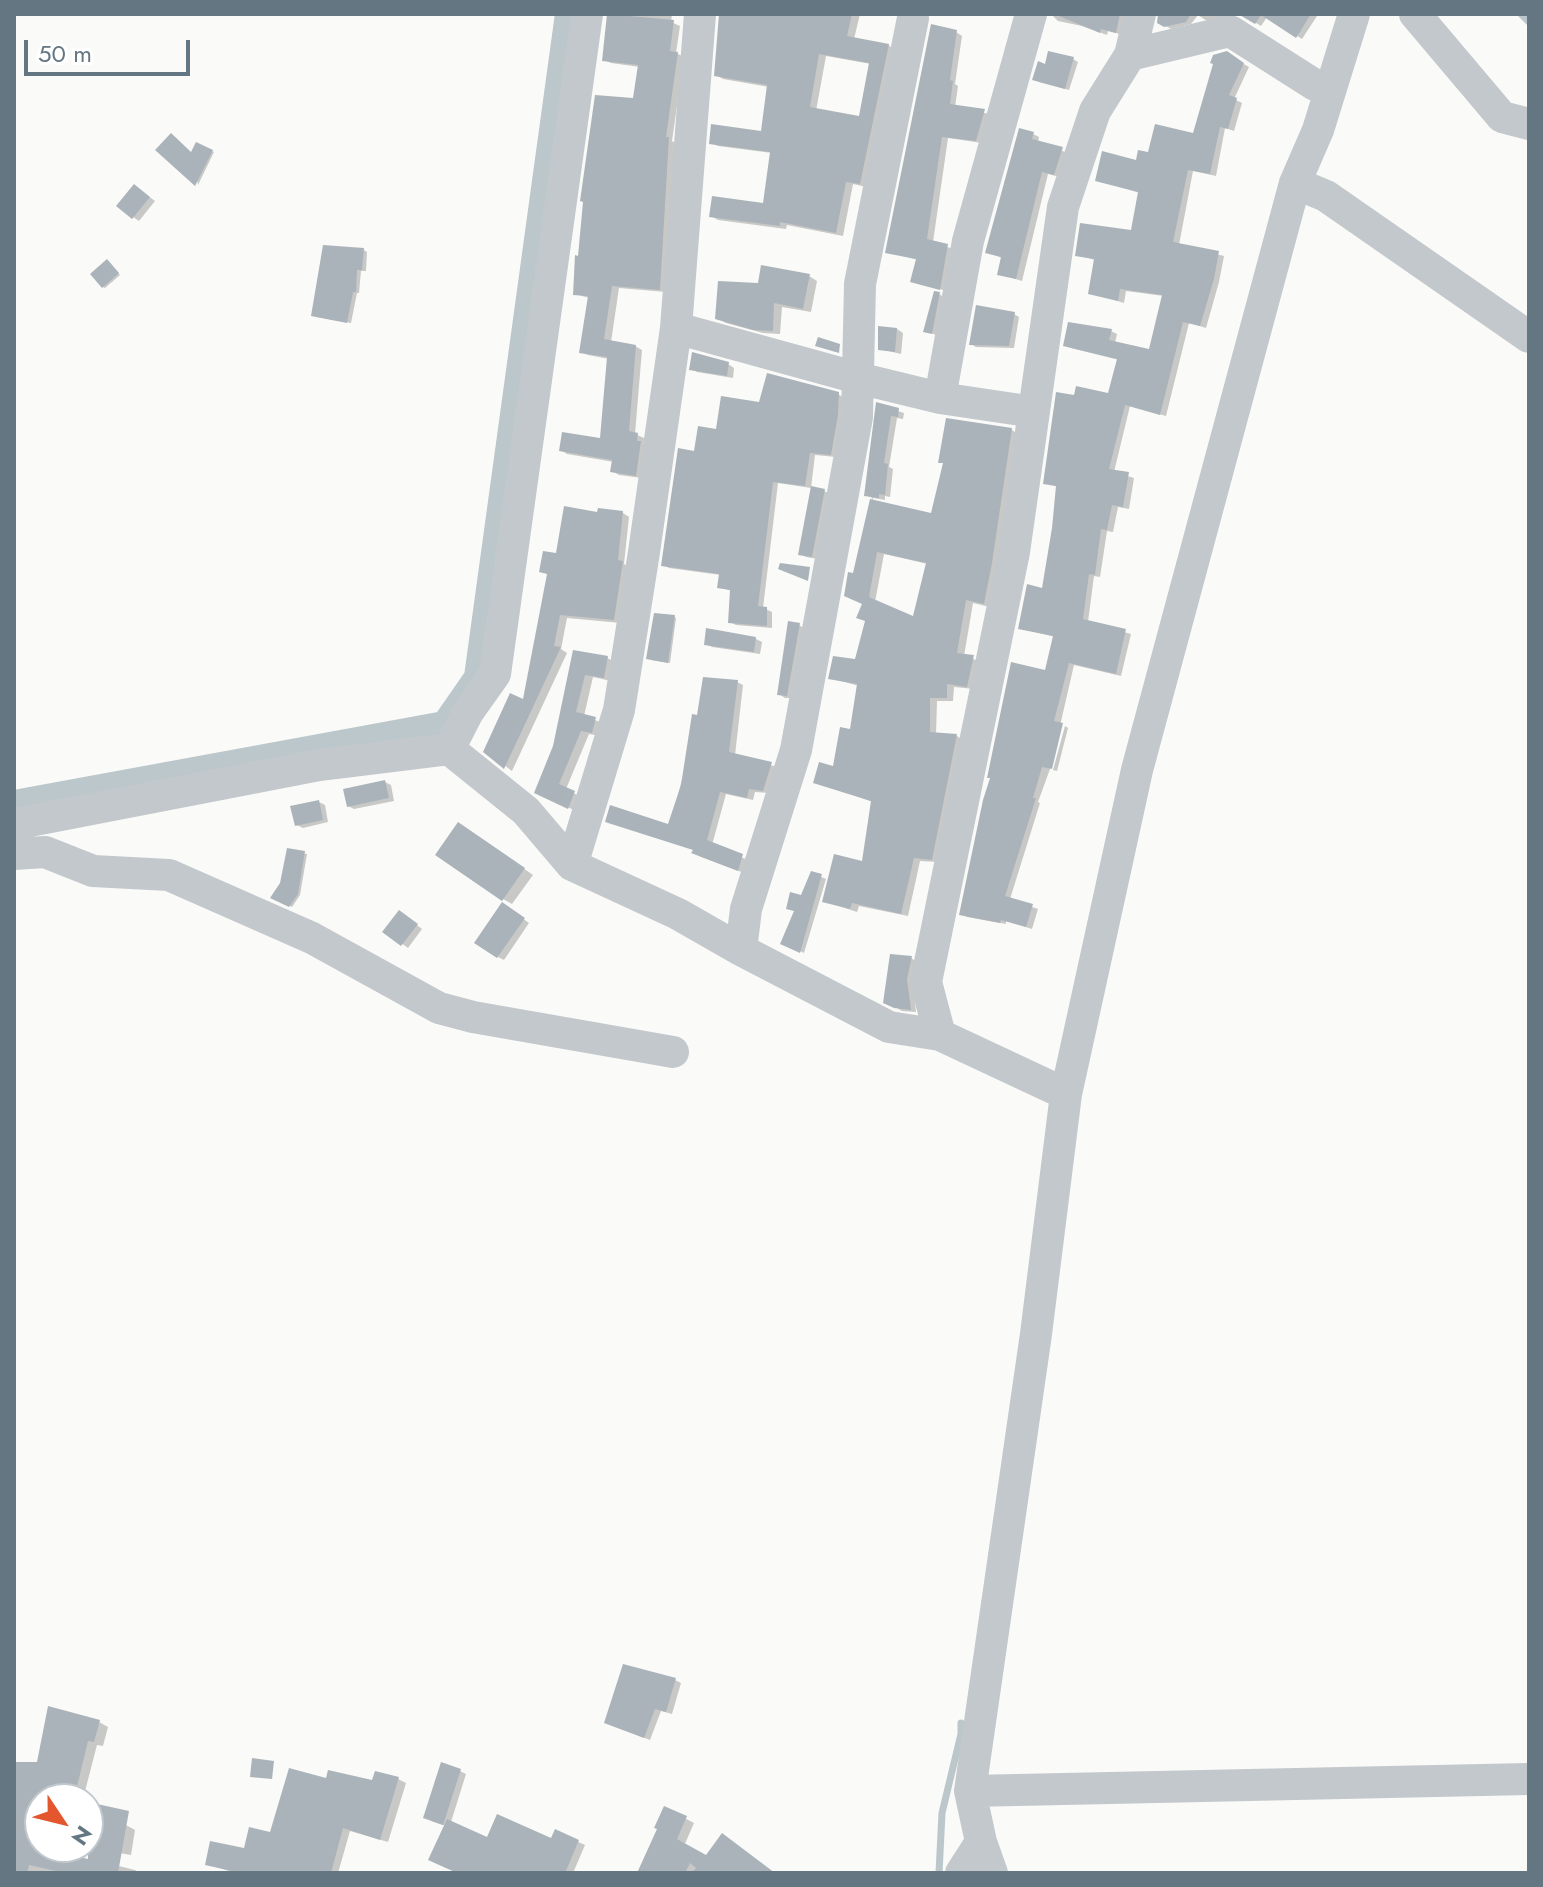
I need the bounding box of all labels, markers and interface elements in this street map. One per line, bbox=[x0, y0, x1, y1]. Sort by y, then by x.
scale bar bbox=[28, 24, 194, 74]
text: 50 m bbox=[38, 36, 92, 71]
north arrow bbox=[24, 1783, 104, 1863]
text: N bbox=[64, 1819, 100, 1852]

